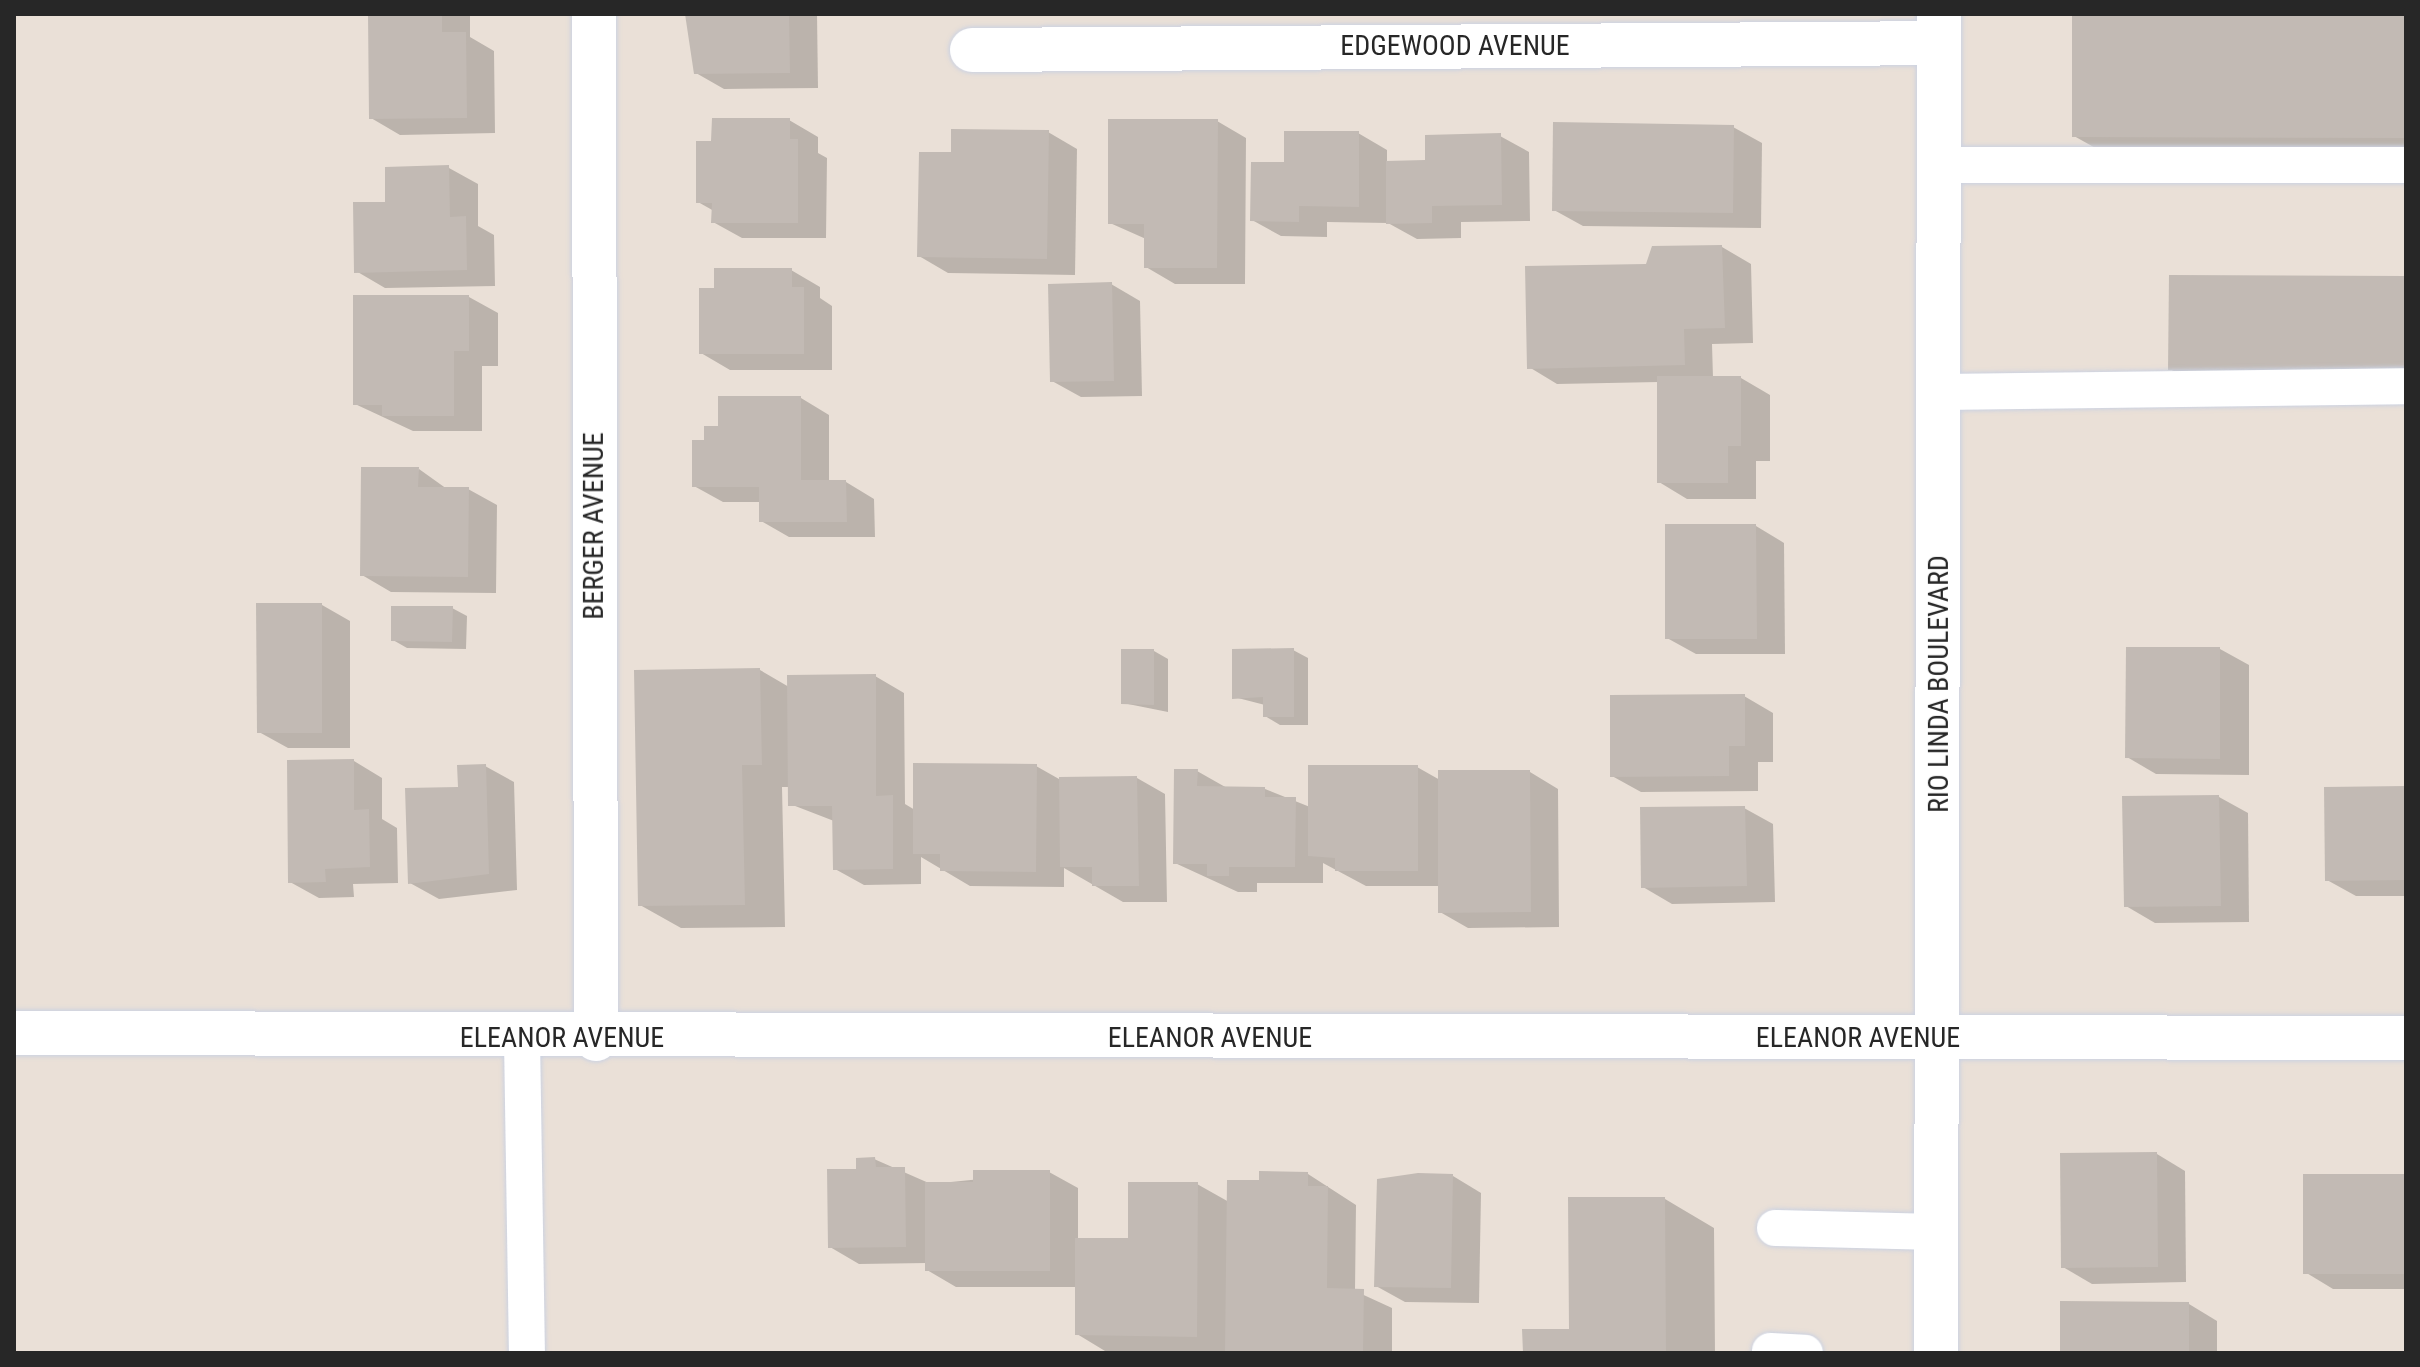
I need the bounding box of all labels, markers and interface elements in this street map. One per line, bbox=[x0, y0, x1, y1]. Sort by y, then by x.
street label: EDGEWOOD AVENUE bbox=[1340, 29, 1570, 63]
street label: BERGER AVENUE bbox=[577, 432, 611, 620]
street label: RIO LINDA BOULEVARD bbox=[1922, 555, 1956, 813]
street label: ELEANOR AVENUE bbox=[460, 1021, 664, 1055]
street label: ELEANOR AVENUE bbox=[1108, 1021, 1312, 1055]
street label: ELEANOR AVENUE bbox=[1756, 1021, 1960, 1055]

